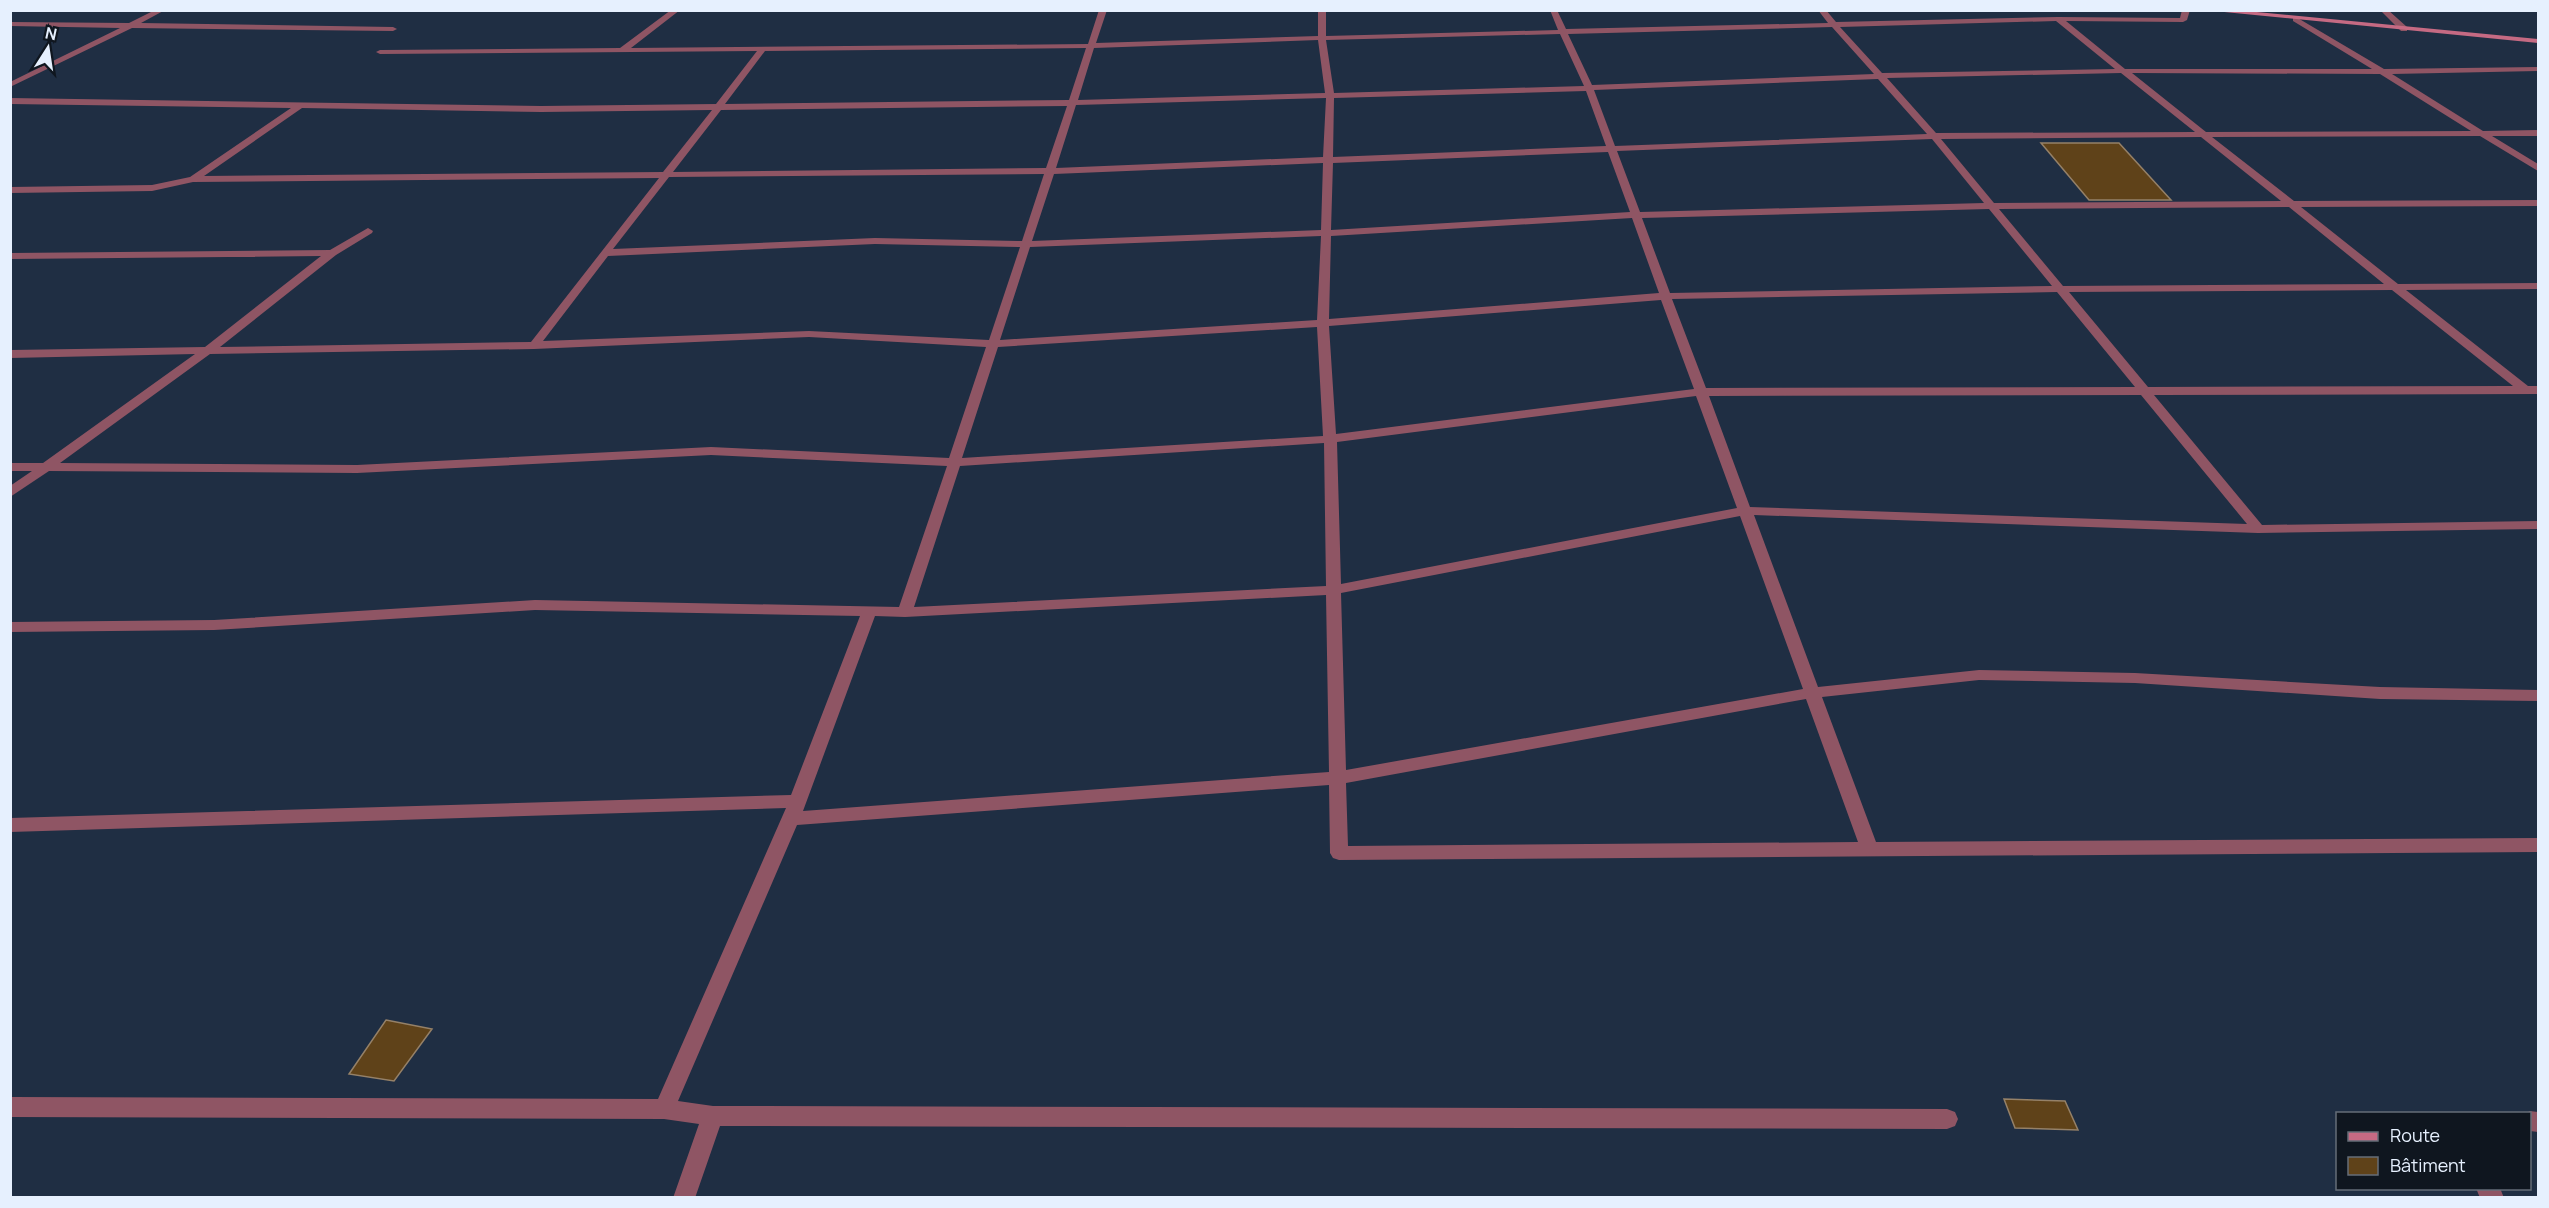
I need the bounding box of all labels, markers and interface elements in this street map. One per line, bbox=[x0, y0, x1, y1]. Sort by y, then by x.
north arrow bbox=[18, 18, 78, 78]
text: N bbox=[43, 21, 59, 45]
legend bbox=[2336, 1112, 2531, 1190]
text: Route bbox=[2390, 1123, 2440, 1147]
text: Bâtiment bbox=[2390, 1153, 2466, 1177]

